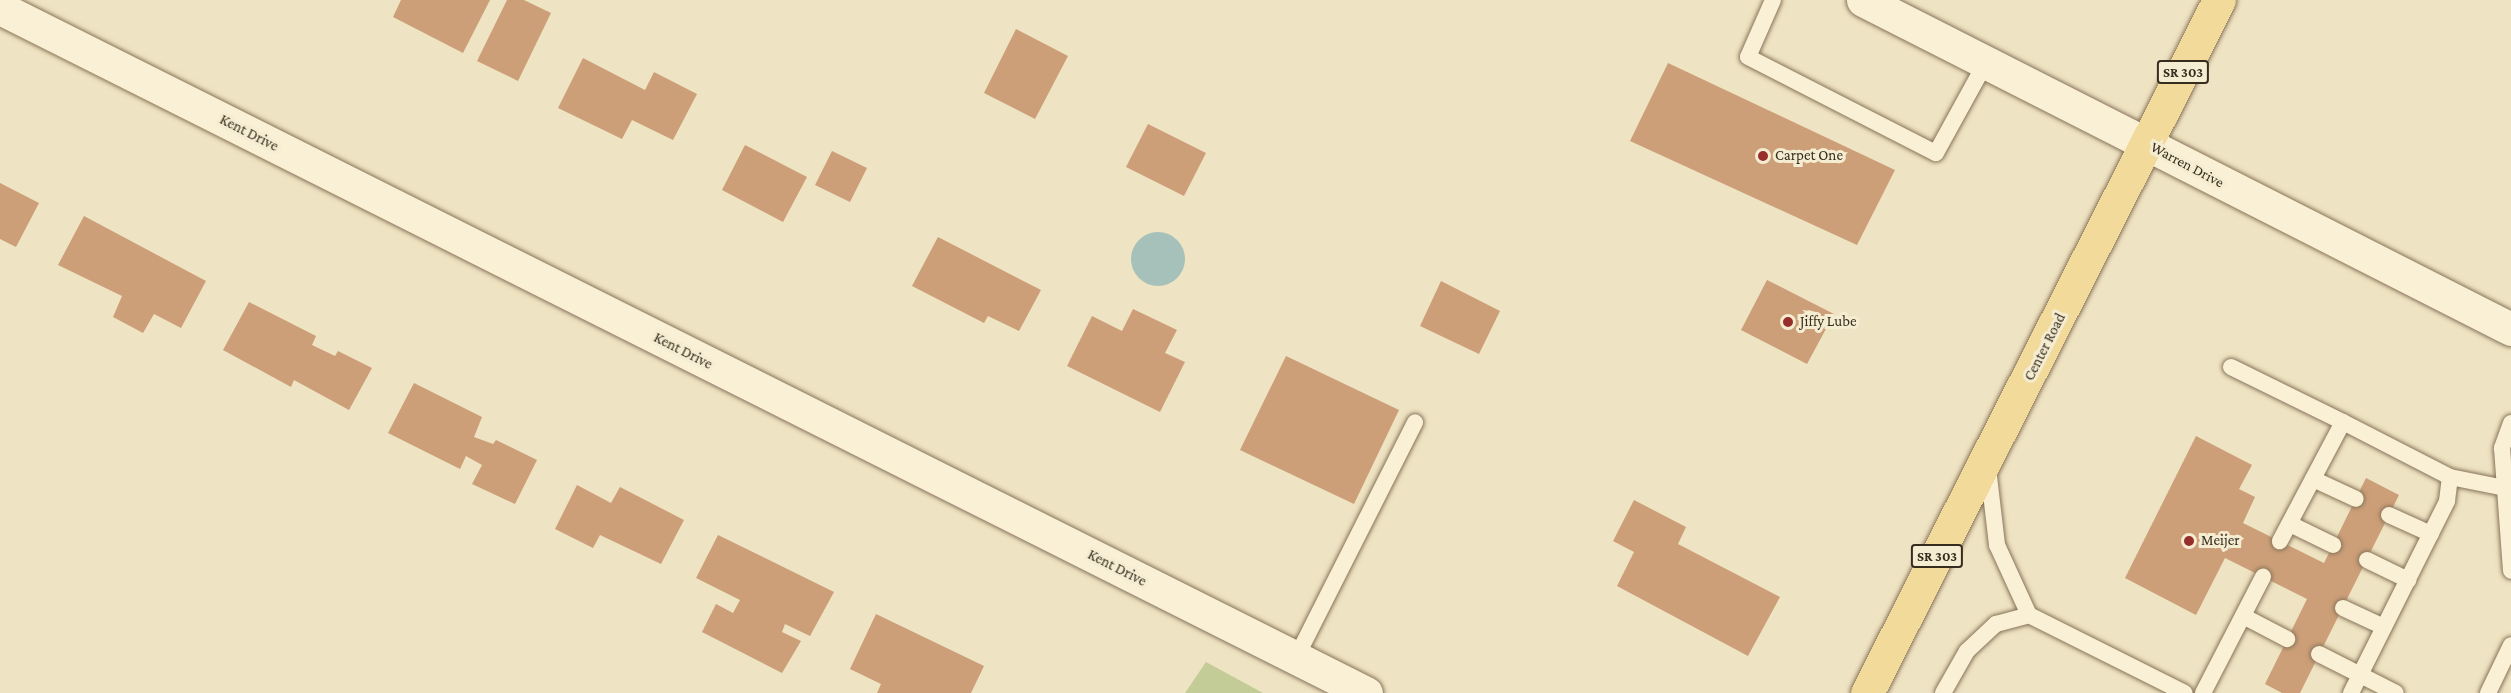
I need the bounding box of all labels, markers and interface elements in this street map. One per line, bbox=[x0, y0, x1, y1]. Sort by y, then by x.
road number: SR 303 bbox=[2156, 61, 2210, 83]
street label: Kent Drive bbox=[217, 111, 281, 155]
street label: Warren Drive bbox=[2147, 138, 2227, 192]
place label: Carpet One bbox=[1775, 147, 1843, 165]
marker: Carpet One bbox=[1756, 149, 1770, 163]
street label: Center Road bbox=[2020, 310, 2070, 384]
place label: Jiffy Lube bbox=[1800, 313, 1856, 331]
marker: Jiffy Lube bbox=[1781, 315, 1795, 329]
street label: Kent Drive bbox=[651, 329, 715, 373]
place label: Meijer bbox=[2201, 532, 2240, 550]
marker: Meijer bbox=[2182, 534, 2196, 548]
road number: SR 303 bbox=[1910, 545, 1964, 567]
street label: Kent Drive bbox=[1085, 546, 1149, 590]

